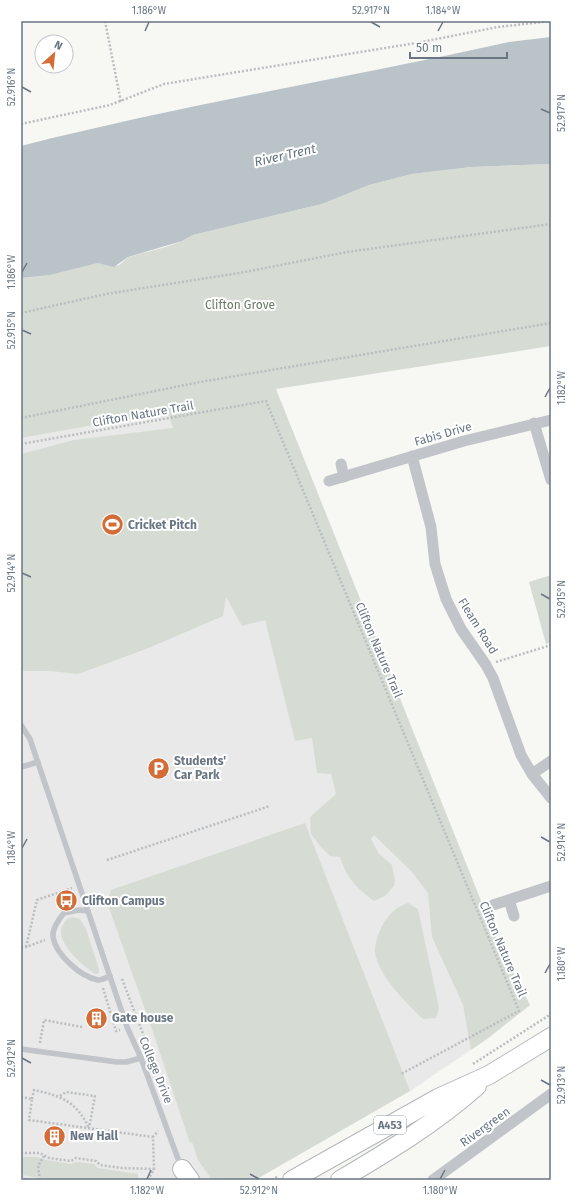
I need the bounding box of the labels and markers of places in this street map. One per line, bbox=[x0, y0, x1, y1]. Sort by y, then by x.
sports icon: Cricket Pitch bbox=[99, 512, 125, 538]
place label: Cricket Pitch bbox=[128, 518, 197, 532]
place label: Students' Car Park bbox=[174, 754, 226, 782]
parking icon: Students' Car Park bbox=[145, 755, 171, 781]
bus stop icon: Clifton Campus bbox=[53, 888, 79, 914]
place label: Clifton Campus bbox=[82, 894, 165, 908]
building icon: Gate house bbox=[83, 1005, 109, 1031]
place label: Gate house bbox=[112, 1011, 174, 1025]
building icon: New Hall bbox=[41, 1123, 67, 1149]
place label: New Hall bbox=[70, 1129, 118, 1143]

